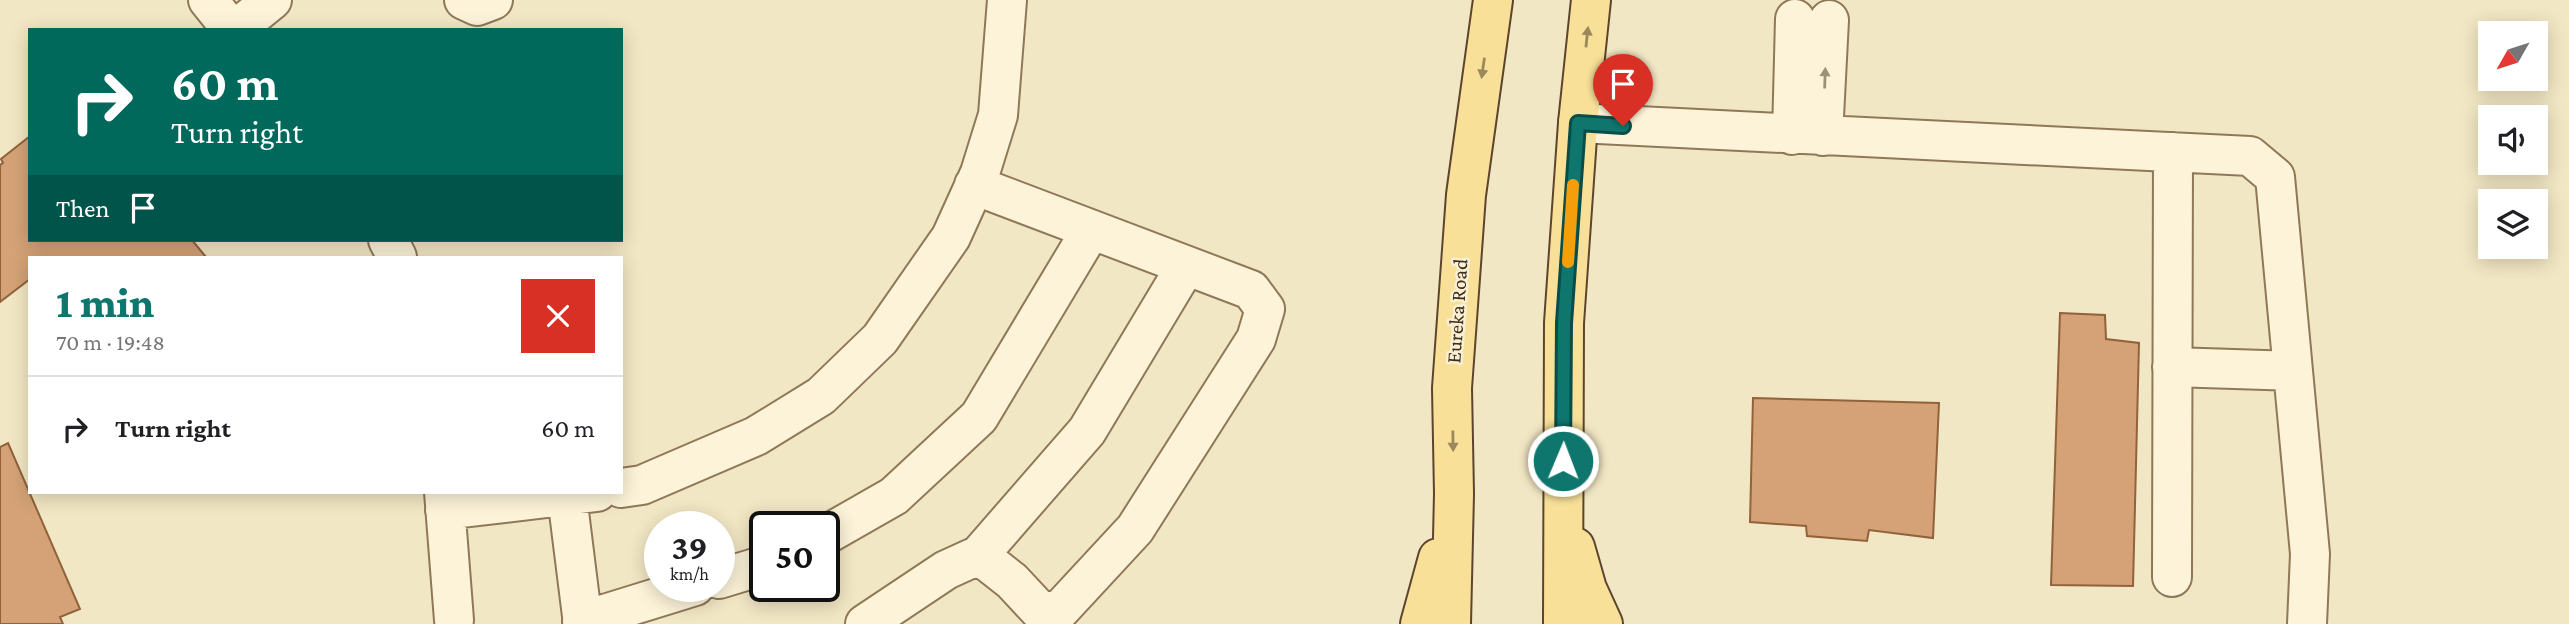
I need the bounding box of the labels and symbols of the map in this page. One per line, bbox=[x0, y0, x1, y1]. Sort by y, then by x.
north arrow bbox=[2478, 21, 2548, 91]
one-way arrow bbox=[1582, 26, 1593, 48]
pin bbox=[1593, 54, 1653, 126]
one-way arrow bbox=[1478, 57, 1489, 79]
one-way arrow bbox=[1820, 67, 1831, 89]
street label: Eureka Road bbox=[1441, 258, 1473, 364]
position arrow bbox=[1526, 424, 1600, 498]
one-way arrow bbox=[1447, 430, 1459, 452]
speed limit sign: 50 bbox=[749, 511, 840, 602]

